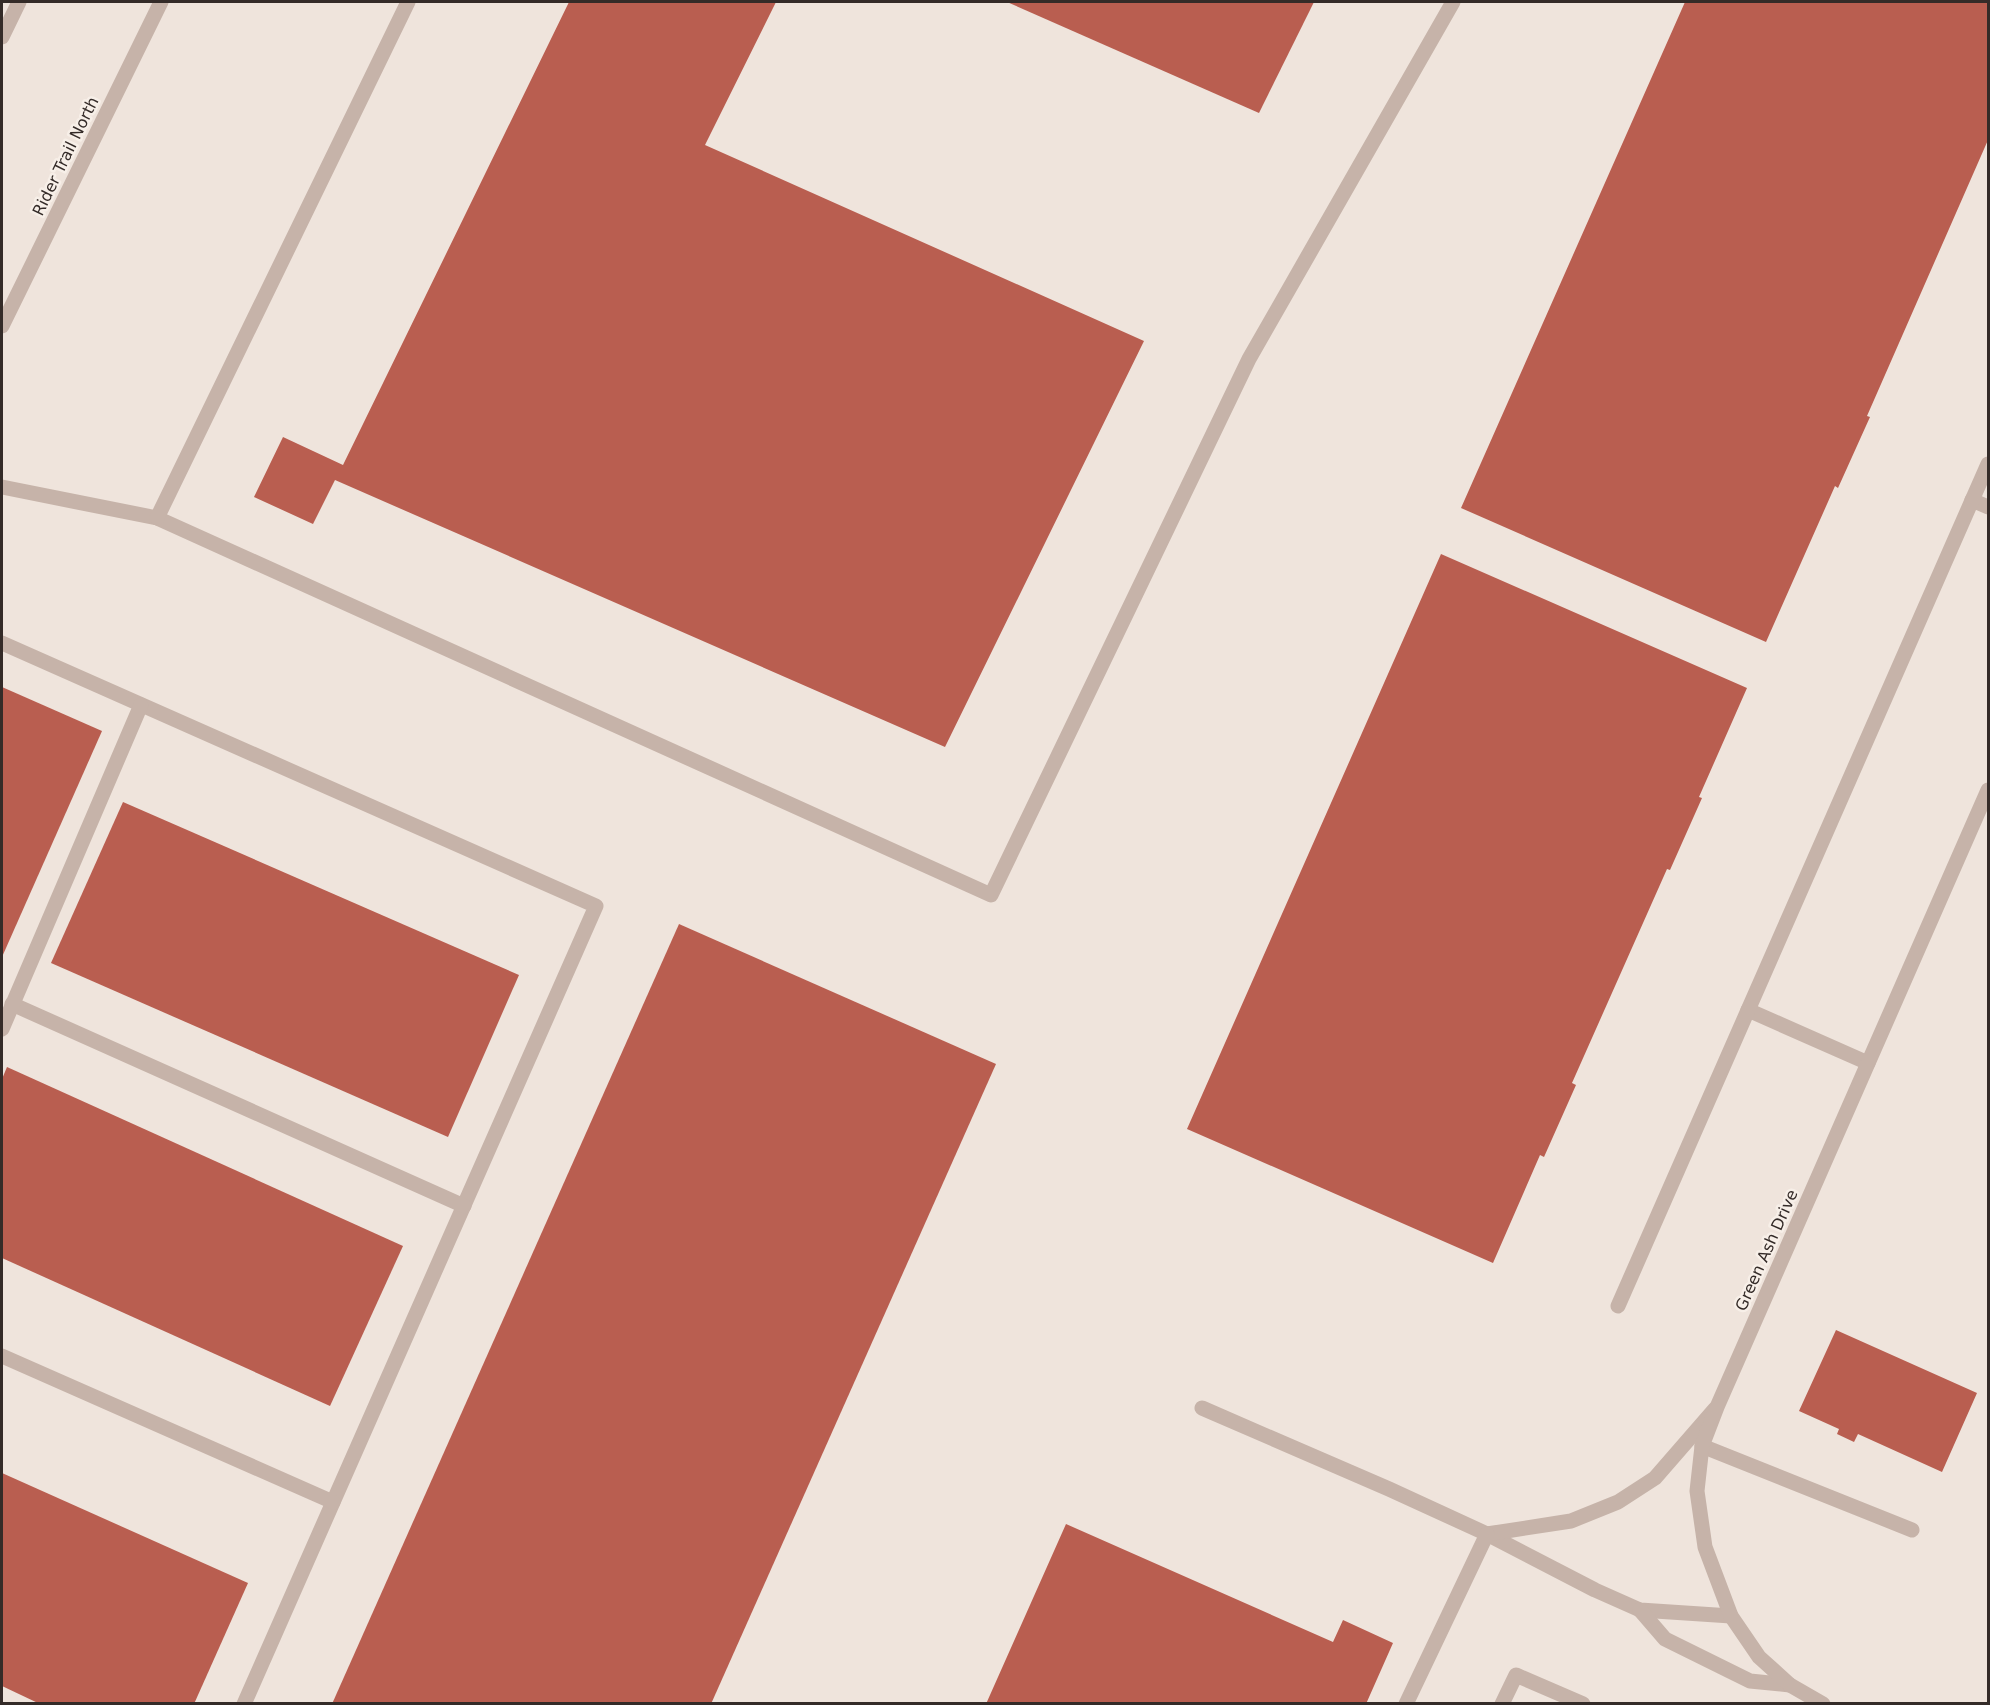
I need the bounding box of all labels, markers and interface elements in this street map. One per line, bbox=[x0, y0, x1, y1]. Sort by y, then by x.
street label: Rider Trail North bbox=[28, 94, 102, 219]
street label: Green Ash Drive bbox=[1731, 1187, 1802, 1314]

